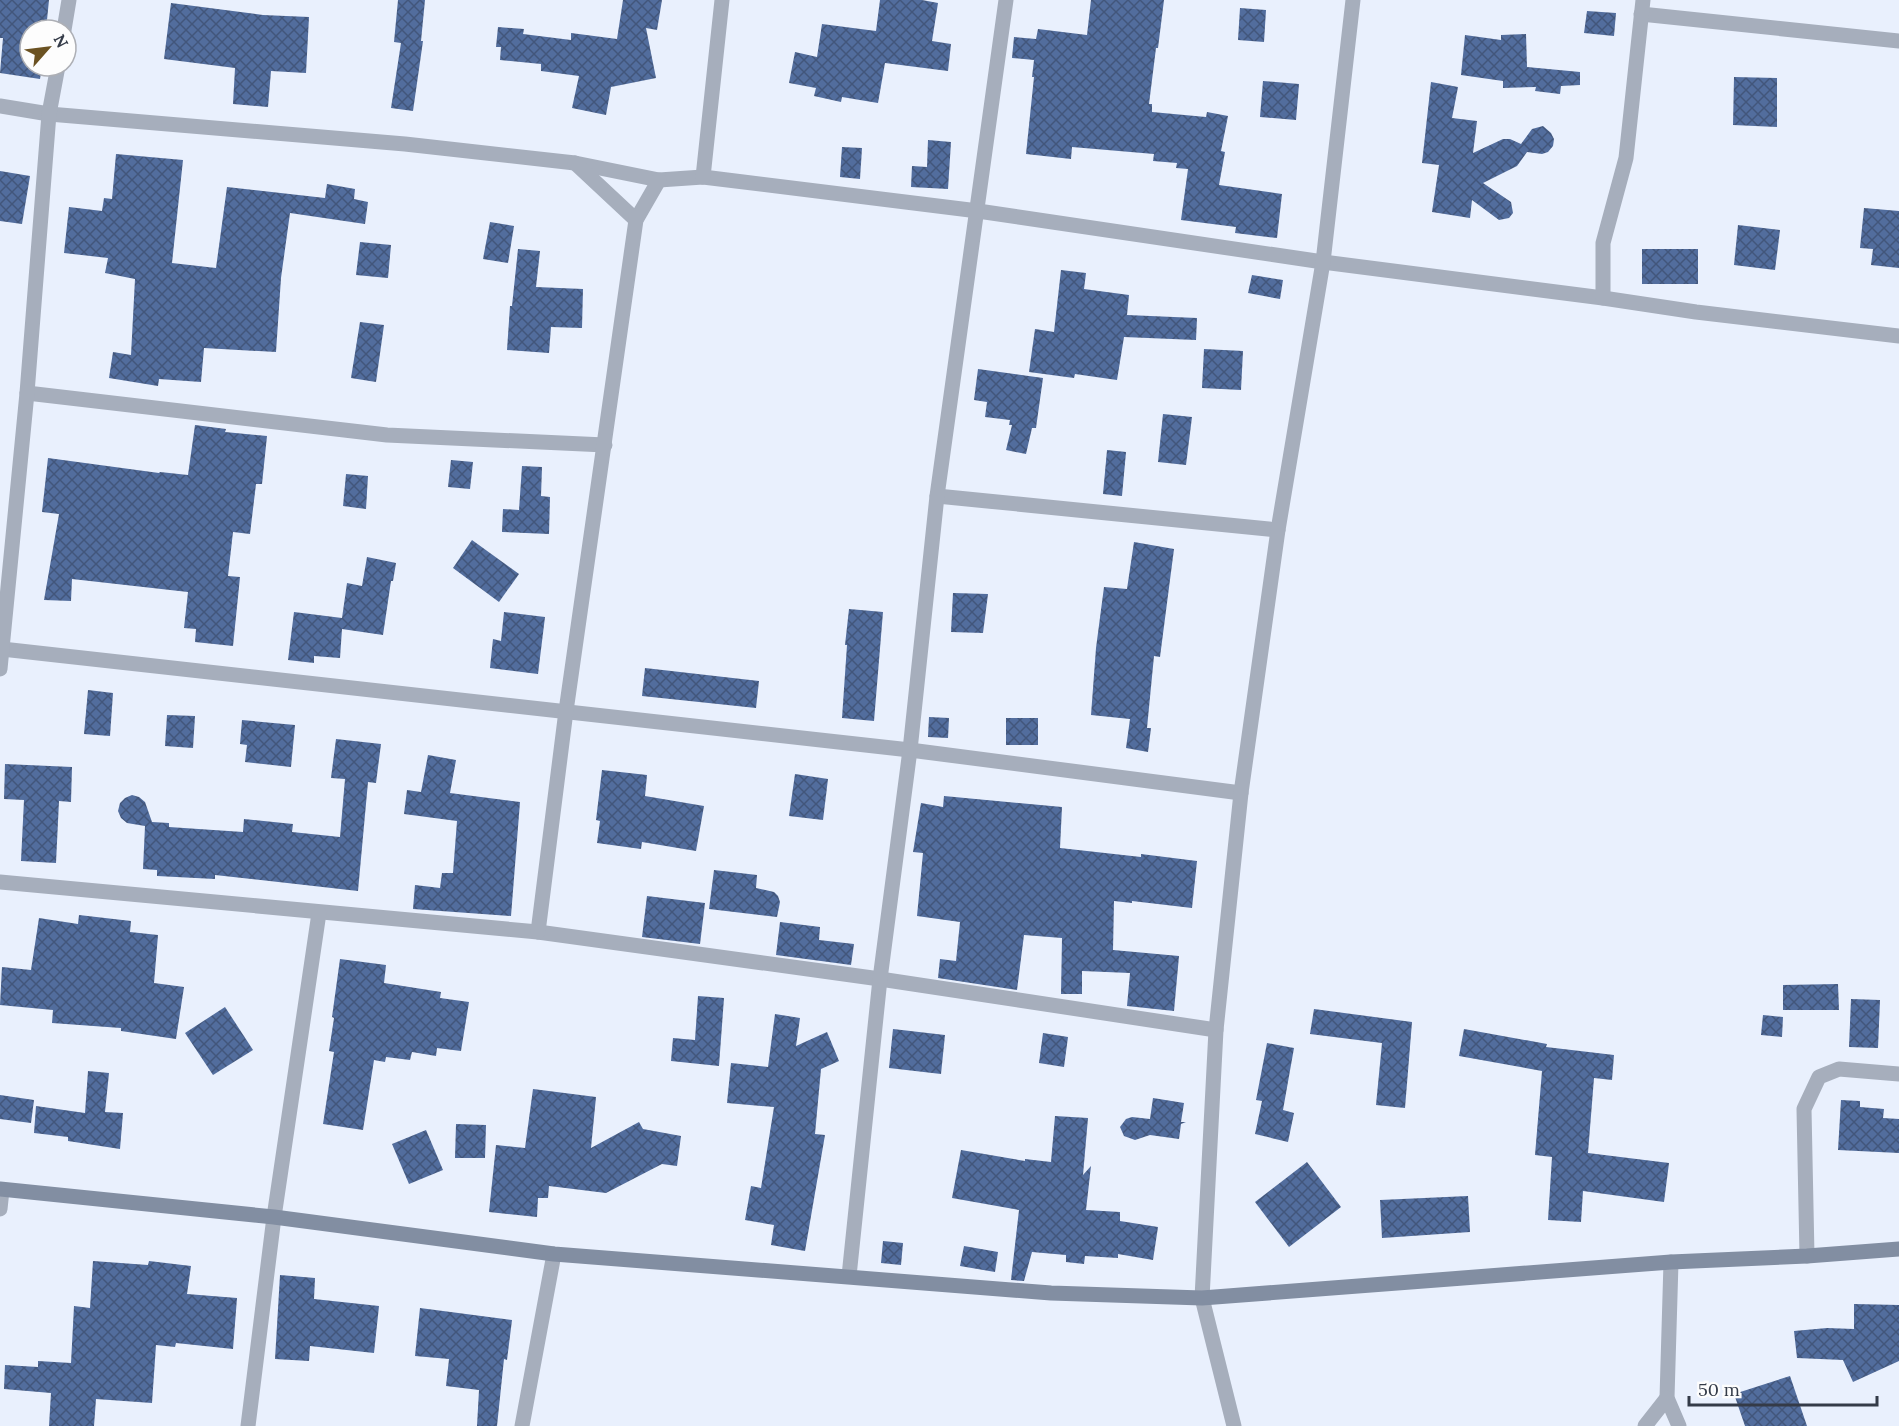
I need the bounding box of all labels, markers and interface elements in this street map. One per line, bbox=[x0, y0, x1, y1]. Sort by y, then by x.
north arrow bbox=[18, 18, 78, 78]
text: N bbox=[50, 31, 73, 51]
scale bar bbox=[1689, 1369, 1876, 1407]
text: 50 m bbox=[1698, 1378, 1740, 1401]

